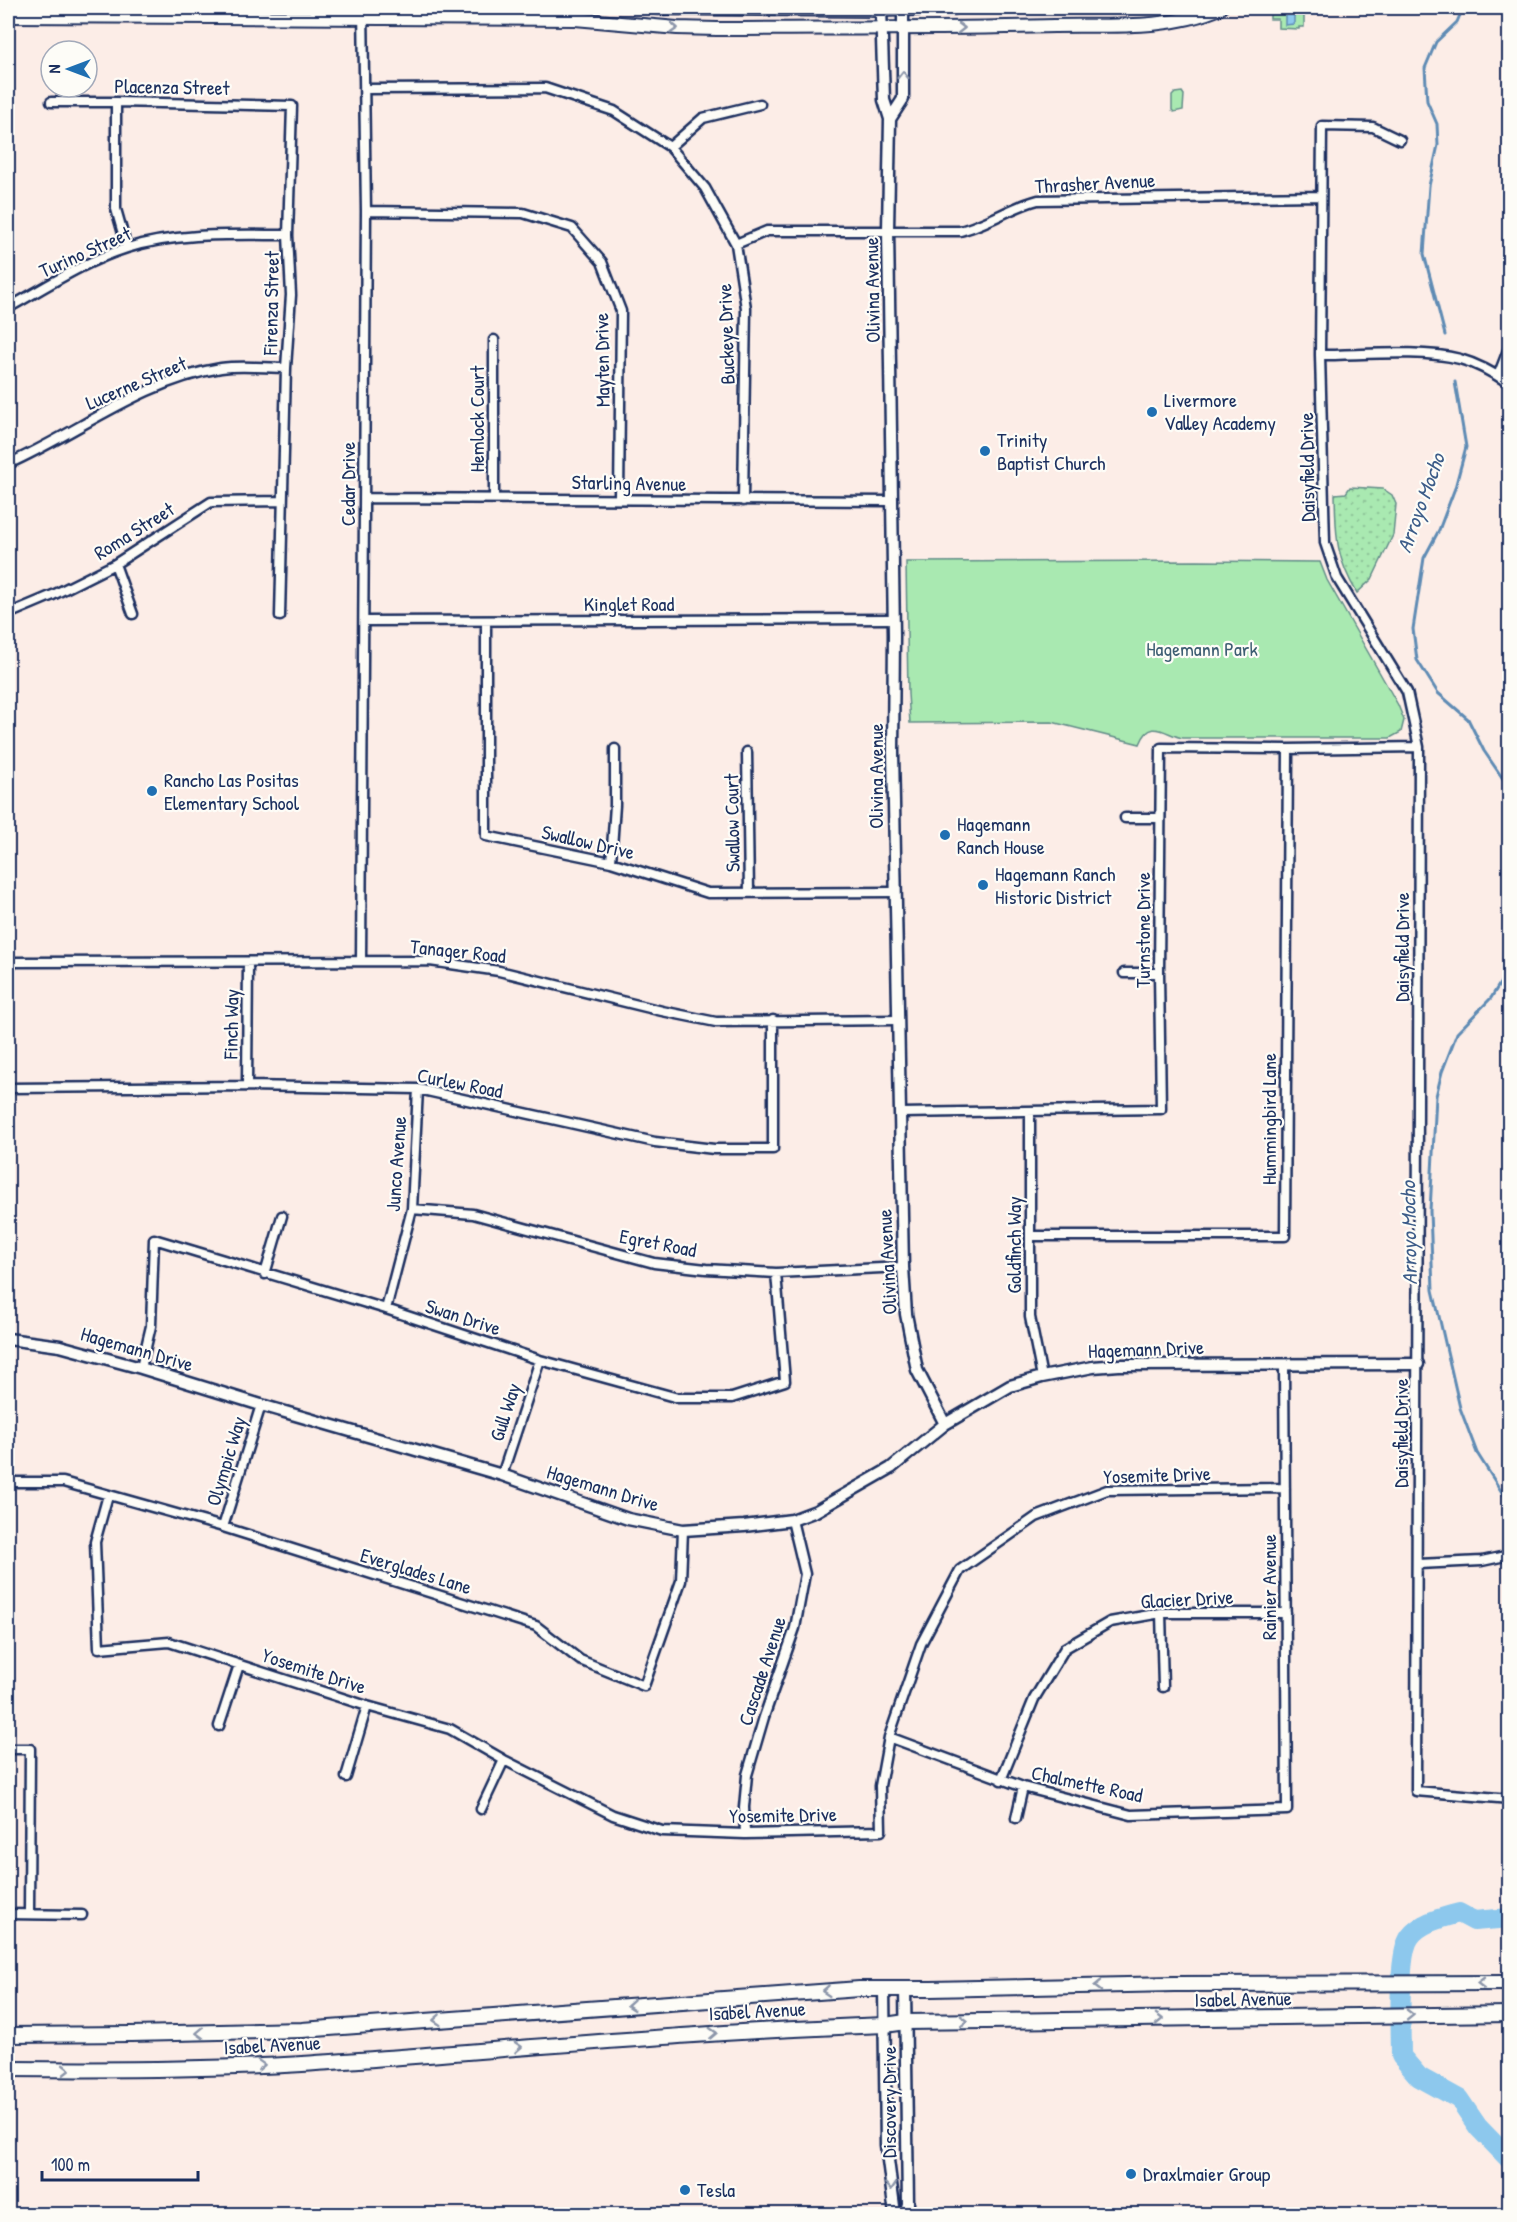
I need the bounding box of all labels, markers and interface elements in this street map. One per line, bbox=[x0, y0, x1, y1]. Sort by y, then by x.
one-way arrow bbox=[669, 21, 678, 34]
one-way arrow bbox=[957, 22, 966, 34]
north arrow bbox=[39, 39, 99, 99]
text: N bbox=[43, 64, 65, 73]
one-way arrow bbox=[897, 71, 909, 80]
street label: Placenza Street bbox=[114, 72, 231, 101]
street label: Thrasher Avenue bbox=[1034, 166, 1156, 199]
street label: Turino Street bbox=[35, 219, 136, 284]
street label: Olivina Avenue bbox=[857, 237, 886, 343]
street label: Firenza Street bbox=[256, 250, 285, 356]
street label: Buckeye Drive bbox=[710, 283, 741, 385]
street label: Mayten Drive bbox=[587, 313, 616, 407]
street label: Lucerne Street bbox=[81, 349, 191, 416]
street label: Hemlock Court bbox=[463, 365, 490, 472]
place label: Livermore Valley Academy bbox=[1164, 386, 1276, 436]
marker: Livermore Valley Academy bbox=[1145, 405, 1159, 419]
street label: Daisyfield Drive bbox=[1292, 412, 1321, 522]
place label: Trinity Baptist Church bbox=[997, 426, 1105, 476]
street label: Cedar Drive bbox=[334, 442, 361, 526]
marker: Trinity Baptist Church bbox=[978, 444, 992, 458]
water label: Arroyo Mocho bbox=[1389, 448, 1452, 556]
street label: Starling Avenue bbox=[571, 468, 687, 497]
street label: Roma Street bbox=[89, 495, 180, 566]
street label: Kinglet Road bbox=[584, 590, 674, 617]
park label: Hagemann Park bbox=[1146, 635, 1258, 662]
street label: Olivina Avenue bbox=[862, 723, 889, 829]
place label: Rancho Las Positas Elementary School bbox=[164, 766, 300, 816]
street label: Swallow Court bbox=[717, 772, 746, 872]
marker: Rancho Las Positas Elementary School bbox=[145, 784, 159, 798]
place label: Hagemann Ranch House bbox=[957, 810, 1045, 860]
street label: Swallow Drive bbox=[539, 818, 637, 865]
marker: Hagemann Ranch House bbox=[938, 828, 952, 842]
place label: Hagemann Ranch Historic District bbox=[995, 860, 1115, 910]
street label: Turnstone Drive bbox=[1129, 872, 1156, 988]
marker: Hagemann Ranch Historic District bbox=[976, 878, 990, 892]
street label: Daisyfield Drive bbox=[1388, 892, 1415, 1002]
street label: Tanager Road bbox=[409, 932, 507, 969]
street label: Finch Way bbox=[216, 989, 245, 1060]
street label: Hummingbird Lane bbox=[1255, 1053, 1282, 1185]
street label: Curlew Road bbox=[415, 1061, 505, 1104]
street label: Junco Avenue bbox=[379, 1115, 412, 1213]
water label: Arroyo Mocho bbox=[1393, 1180, 1424, 1285]
street label: Goldfinch Way bbox=[1000, 1196, 1027, 1294]
street label: Olivina Avenue bbox=[870, 1209, 903, 1315]
street label: Egret Road bbox=[617, 1222, 699, 1263]
street label: Swan Drive bbox=[422, 1292, 504, 1341]
street label: Hagemann Drive bbox=[78, 1320, 197, 1377]
street label: Hagemann Drive bbox=[1088, 1333, 1204, 1364]
street label: Daisyfield Drive bbox=[1387, 1378, 1414, 1488]
street label: Gull Way bbox=[482, 1379, 527, 1444]
street label: Olympic Way bbox=[199, 1413, 252, 1509]
street label: Hagemann Drive bbox=[544, 1458, 663, 1517]
street label: Yosemite Drive bbox=[1103, 1459, 1211, 1490]
street label: Rainier Avenue bbox=[1255, 1534, 1282, 1640]
street label: Everglades Lane bbox=[357, 1541, 475, 1600]
street label: Glacier Drive bbox=[1140, 1583, 1234, 1614]
street label: Cascade Avenue bbox=[731, 1613, 792, 1729]
street label: Yosemite Drive bbox=[259, 1641, 370, 1700]
street label: Chalmette Road bbox=[1029, 1759, 1145, 1809]
street label: Yosemite Drive bbox=[729, 1800, 837, 1829]
one-way arrow bbox=[1476, 1977, 1485, 1989]
one-way arrow bbox=[1094, 1980, 1103, 1992]
one-way arrow bbox=[821, 1984, 830, 1997]
street label: Isabel Avenue bbox=[1194, 1984, 1292, 2013]
street label: Isabel Avenue bbox=[708, 1994, 806, 2027]
one-way arrow bbox=[627, 1999, 636, 2012]
one-way arrow bbox=[1405, 2009, 1414, 2022]
one-way arrow bbox=[432, 2013, 441, 2026]
one-way arrow bbox=[1155, 2013, 1164, 2026]
one-way arrow bbox=[960, 2015, 969, 2027]
one-way arrow bbox=[196, 2026, 205, 2039]
one-way arrow bbox=[708, 2027, 717, 2040]
street label: Isabel Avenue bbox=[223, 2028, 321, 2061]
one-way arrow bbox=[514, 2041, 523, 2054]
street label: Discovery Drive bbox=[875, 2046, 902, 2158]
one-way arrow bbox=[256, 2059, 265, 2072]
one-way arrow bbox=[61, 2064, 70, 2076]
scale bar bbox=[42, 2144, 198, 2182]
text: 100 m bbox=[51, 2152, 90, 2177]
place label: Draxlmaier Group bbox=[1143, 2160, 1271, 2187]
marker: Draxlmaier Group bbox=[1124, 2167, 1138, 2181]
place label: Tesla bbox=[697, 2176, 735, 2203]
one-way arrow bbox=[884, 2181, 897, 2190]
marker: Tesla bbox=[678, 2183, 692, 2197]

